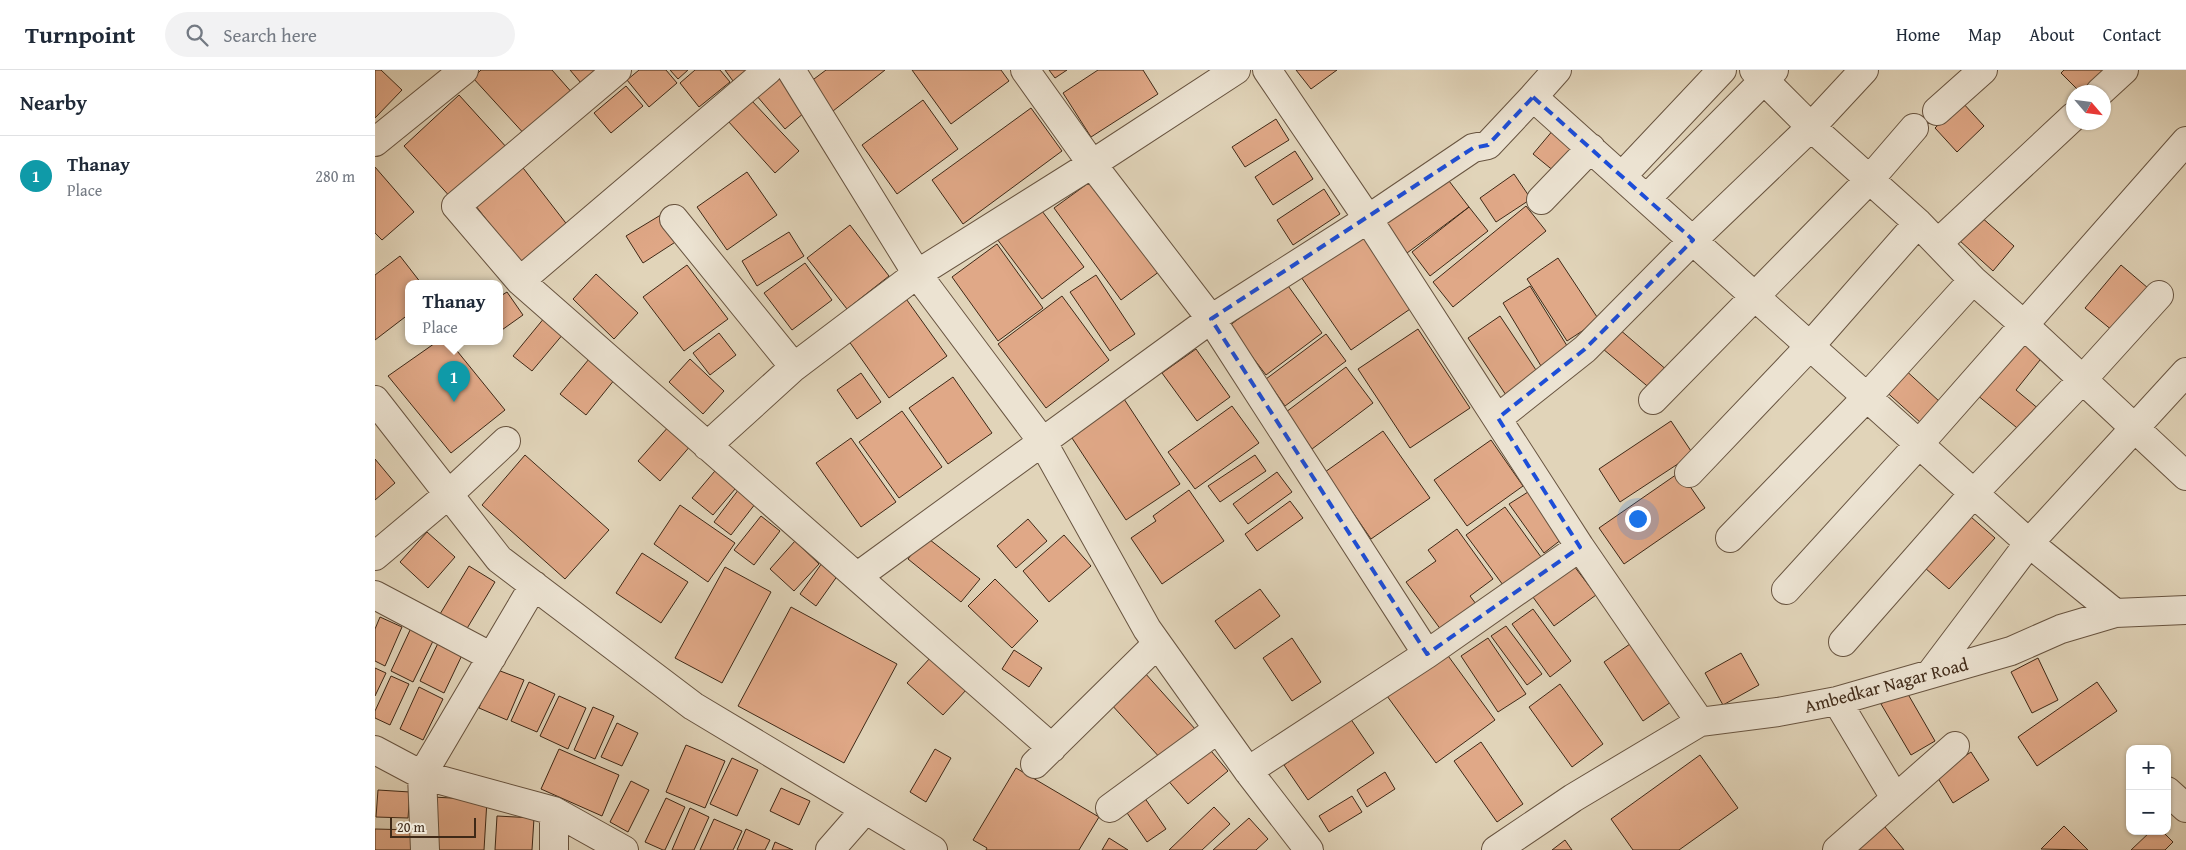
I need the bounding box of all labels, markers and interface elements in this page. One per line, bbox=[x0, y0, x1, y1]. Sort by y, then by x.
search box bbox=[165, 12, 515, 57]
text: Turnpoint bbox=[25, 17, 135, 52]
icon: search bbox=[183, 21, 211, 49]
text: Search here bbox=[223, 21, 317, 49]
text: Home bbox=[1896, 21, 1940, 48]
text: Map bbox=[1968, 21, 2001, 48]
text: About bbox=[2029, 21, 2075, 48]
text: Contact bbox=[2103, 21, 2161, 48]
north arrow bbox=[2066, 85, 2111, 130]
text: Nearby bbox=[20, 87, 87, 118]
text: Thanay bbox=[67, 150, 130, 178]
text: 1 bbox=[32, 164, 40, 188]
text: 280 m bbox=[315, 164, 355, 188]
text: Place bbox=[67, 178, 102, 202]
popup bbox=[405, 280, 503, 345]
text: Thanay bbox=[423, 287, 485, 315]
text: Place bbox=[423, 315, 458, 339]
pin: 1 bbox=[438, 361, 470, 402]
your location bbox=[1625, 506, 1651, 532]
street label: Ambedkar Nagar Road bbox=[1801, 650, 1971, 720]
map controls bbox=[2126, 745, 2171, 835]
button: + bbox=[2126, 745, 2171, 790]
button: − bbox=[2126, 790, 2171, 835]
scale bar bbox=[390, 815, 476, 838]
text: 20 m bbox=[397, 817, 425, 837]

